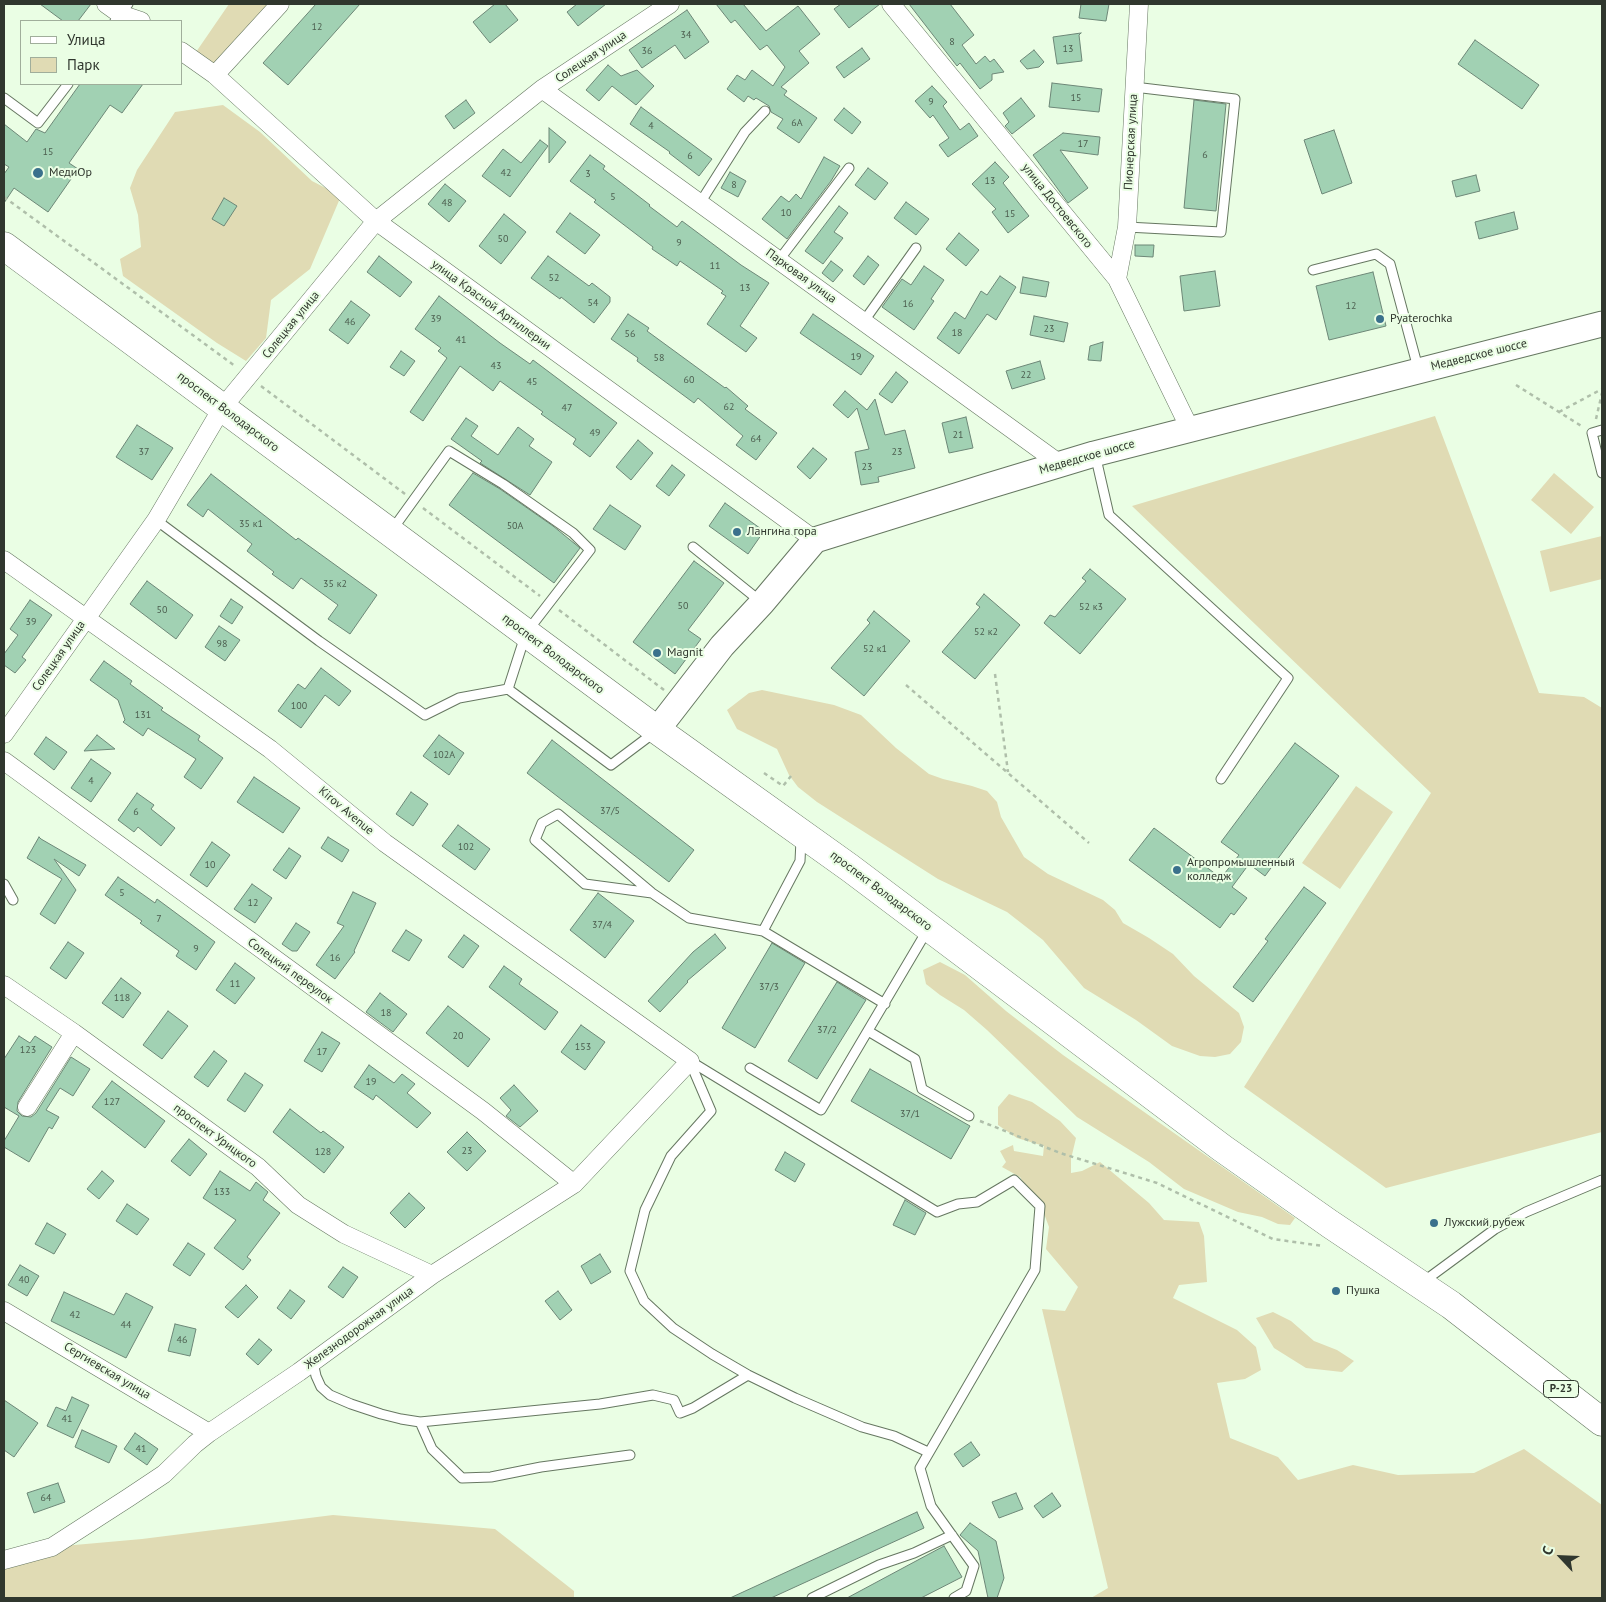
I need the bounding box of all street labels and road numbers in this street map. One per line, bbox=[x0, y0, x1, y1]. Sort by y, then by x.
street label: Солецкая улица bbox=[553, 28, 629, 86]
street label: Пионерская улица bbox=[1121, 93, 1141, 191]
street label: улица Достоевского bbox=[1019, 161, 1095, 251]
street label: Парковая улица bbox=[763, 246, 839, 306]
street label: улица Красной Артиллерии bbox=[429, 257, 553, 353]
street label: Солецкая улица bbox=[259, 288, 323, 362]
street label: Медведское шоссе bbox=[1429, 336, 1529, 374]
street label: проспект Володарского bbox=[174, 369, 282, 455]
street label: Медведское шоссе bbox=[1038, 437, 1136, 477]
street label: проспект Володарского bbox=[499, 611, 607, 697]
street label: Солецкая улица bbox=[29, 618, 89, 694]
street label: Kirov Avenue bbox=[316, 784, 376, 838]
street label: проспект Володарского bbox=[827, 848, 935, 934]
street label: Солецкий переулок bbox=[244, 935, 336, 1007]
street label: проспект Урицкого bbox=[171, 1101, 259, 1171]
street label: Железнодорожная улица bbox=[302, 1284, 416, 1372]
street label: Сергиевская улица bbox=[61, 1339, 153, 1403]
road number: Р-23 bbox=[1544, 1380, 1578, 1398]

